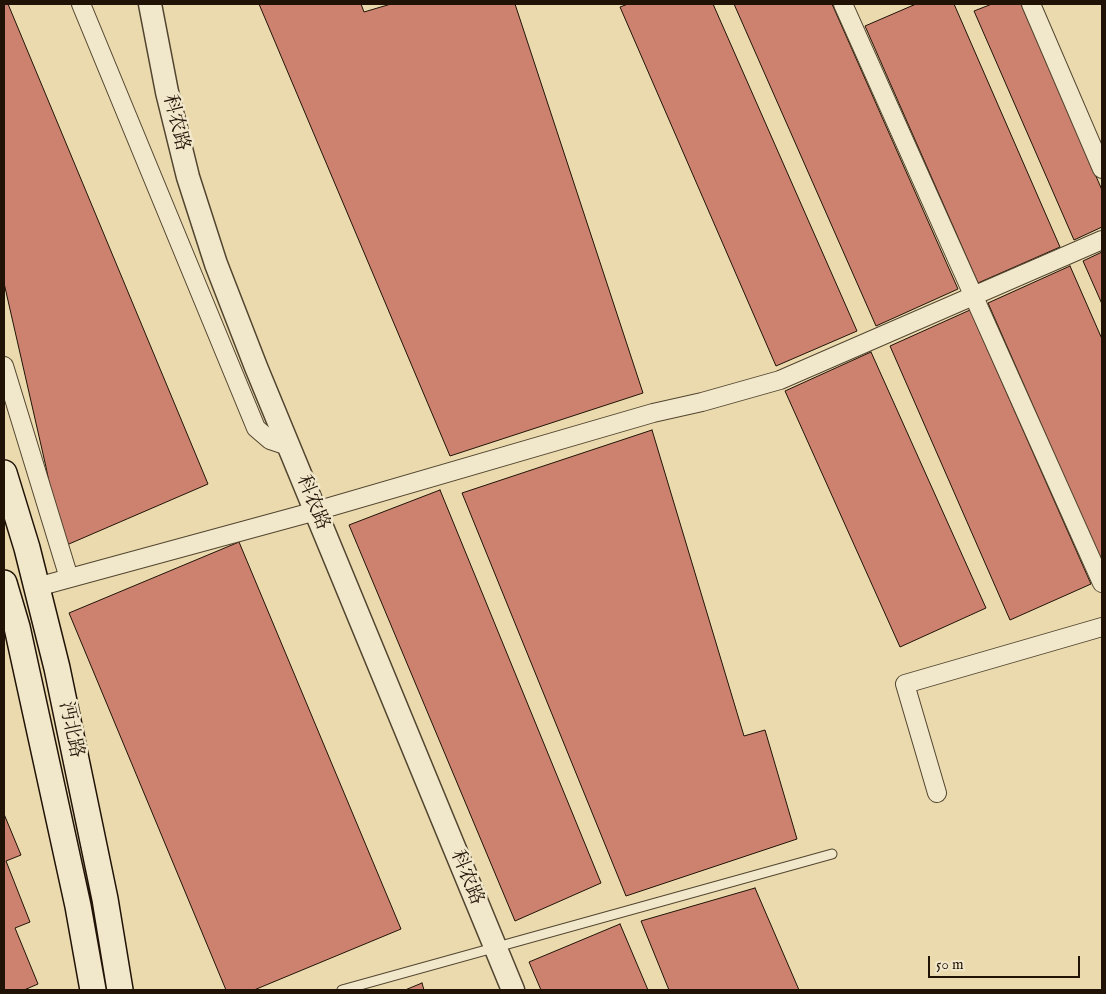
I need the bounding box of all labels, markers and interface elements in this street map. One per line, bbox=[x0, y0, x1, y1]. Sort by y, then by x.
street label: 科农路 bbox=[157, 93, 193, 153]
street label: 科农路 bbox=[291, 472, 333, 534]
street label: 沔北路 bbox=[53, 700, 87, 760]
street label: 科农路 bbox=[445, 847, 487, 909]
scale bar bbox=[931, 946, 1084, 978]
text: 50 m bbox=[936, 955, 964, 974]

